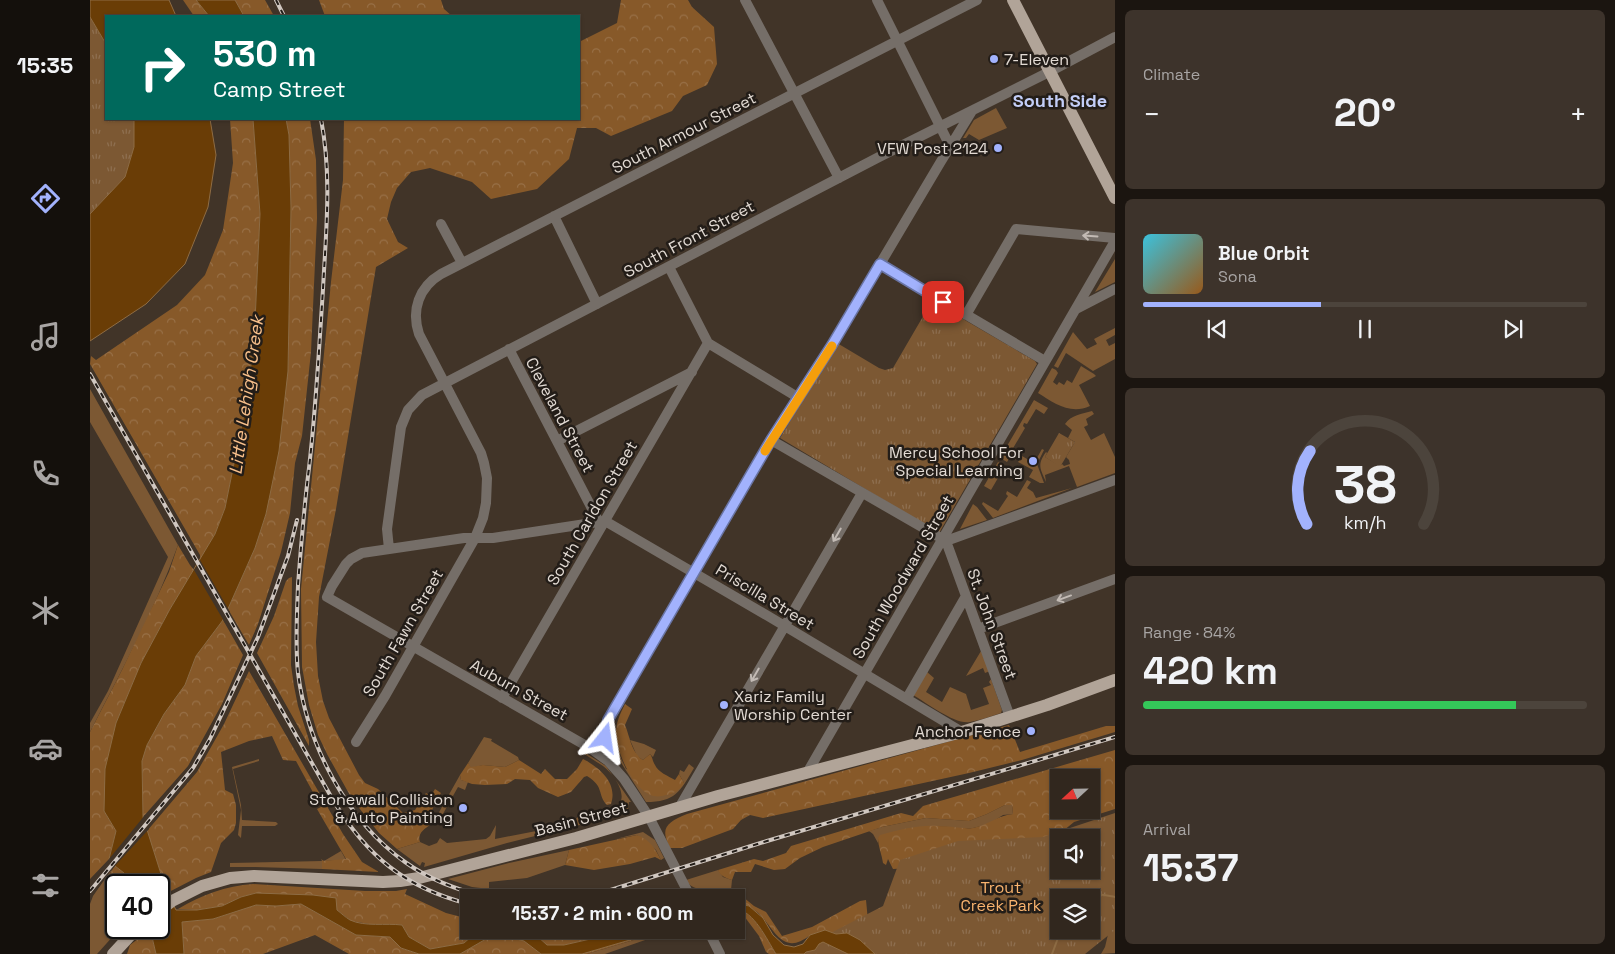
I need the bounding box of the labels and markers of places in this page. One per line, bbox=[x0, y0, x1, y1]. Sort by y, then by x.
place label: 7-Eleven bbox=[1004, 49, 1069, 70]
marker: 7-Eleven bbox=[988, 53, 1000, 65]
place label: VFW Post 2124 bbox=[877, 138, 988, 159]
marker: VFW Post 2124 bbox=[992, 142, 1004, 154]
pin bbox=[922, 281, 964, 323]
place label: Mercy School For Special Learning bbox=[889, 442, 1023, 481]
marker: Mercy School For Special Learning bbox=[1027, 455, 1039, 467]
place label: Xariz Family Worship Center bbox=[734, 686, 852, 725]
marker: Xariz Family Worship Center bbox=[718, 699, 730, 711]
place label: Anchor Fence bbox=[915, 721, 1021, 742]
marker: Anchor Fence bbox=[1025, 725, 1037, 737]
place label: Stonewall Collision & Auto Painting bbox=[309, 789, 453, 828]
marker: Stonewall Collision & Auto Painting bbox=[457, 802, 469, 814]

